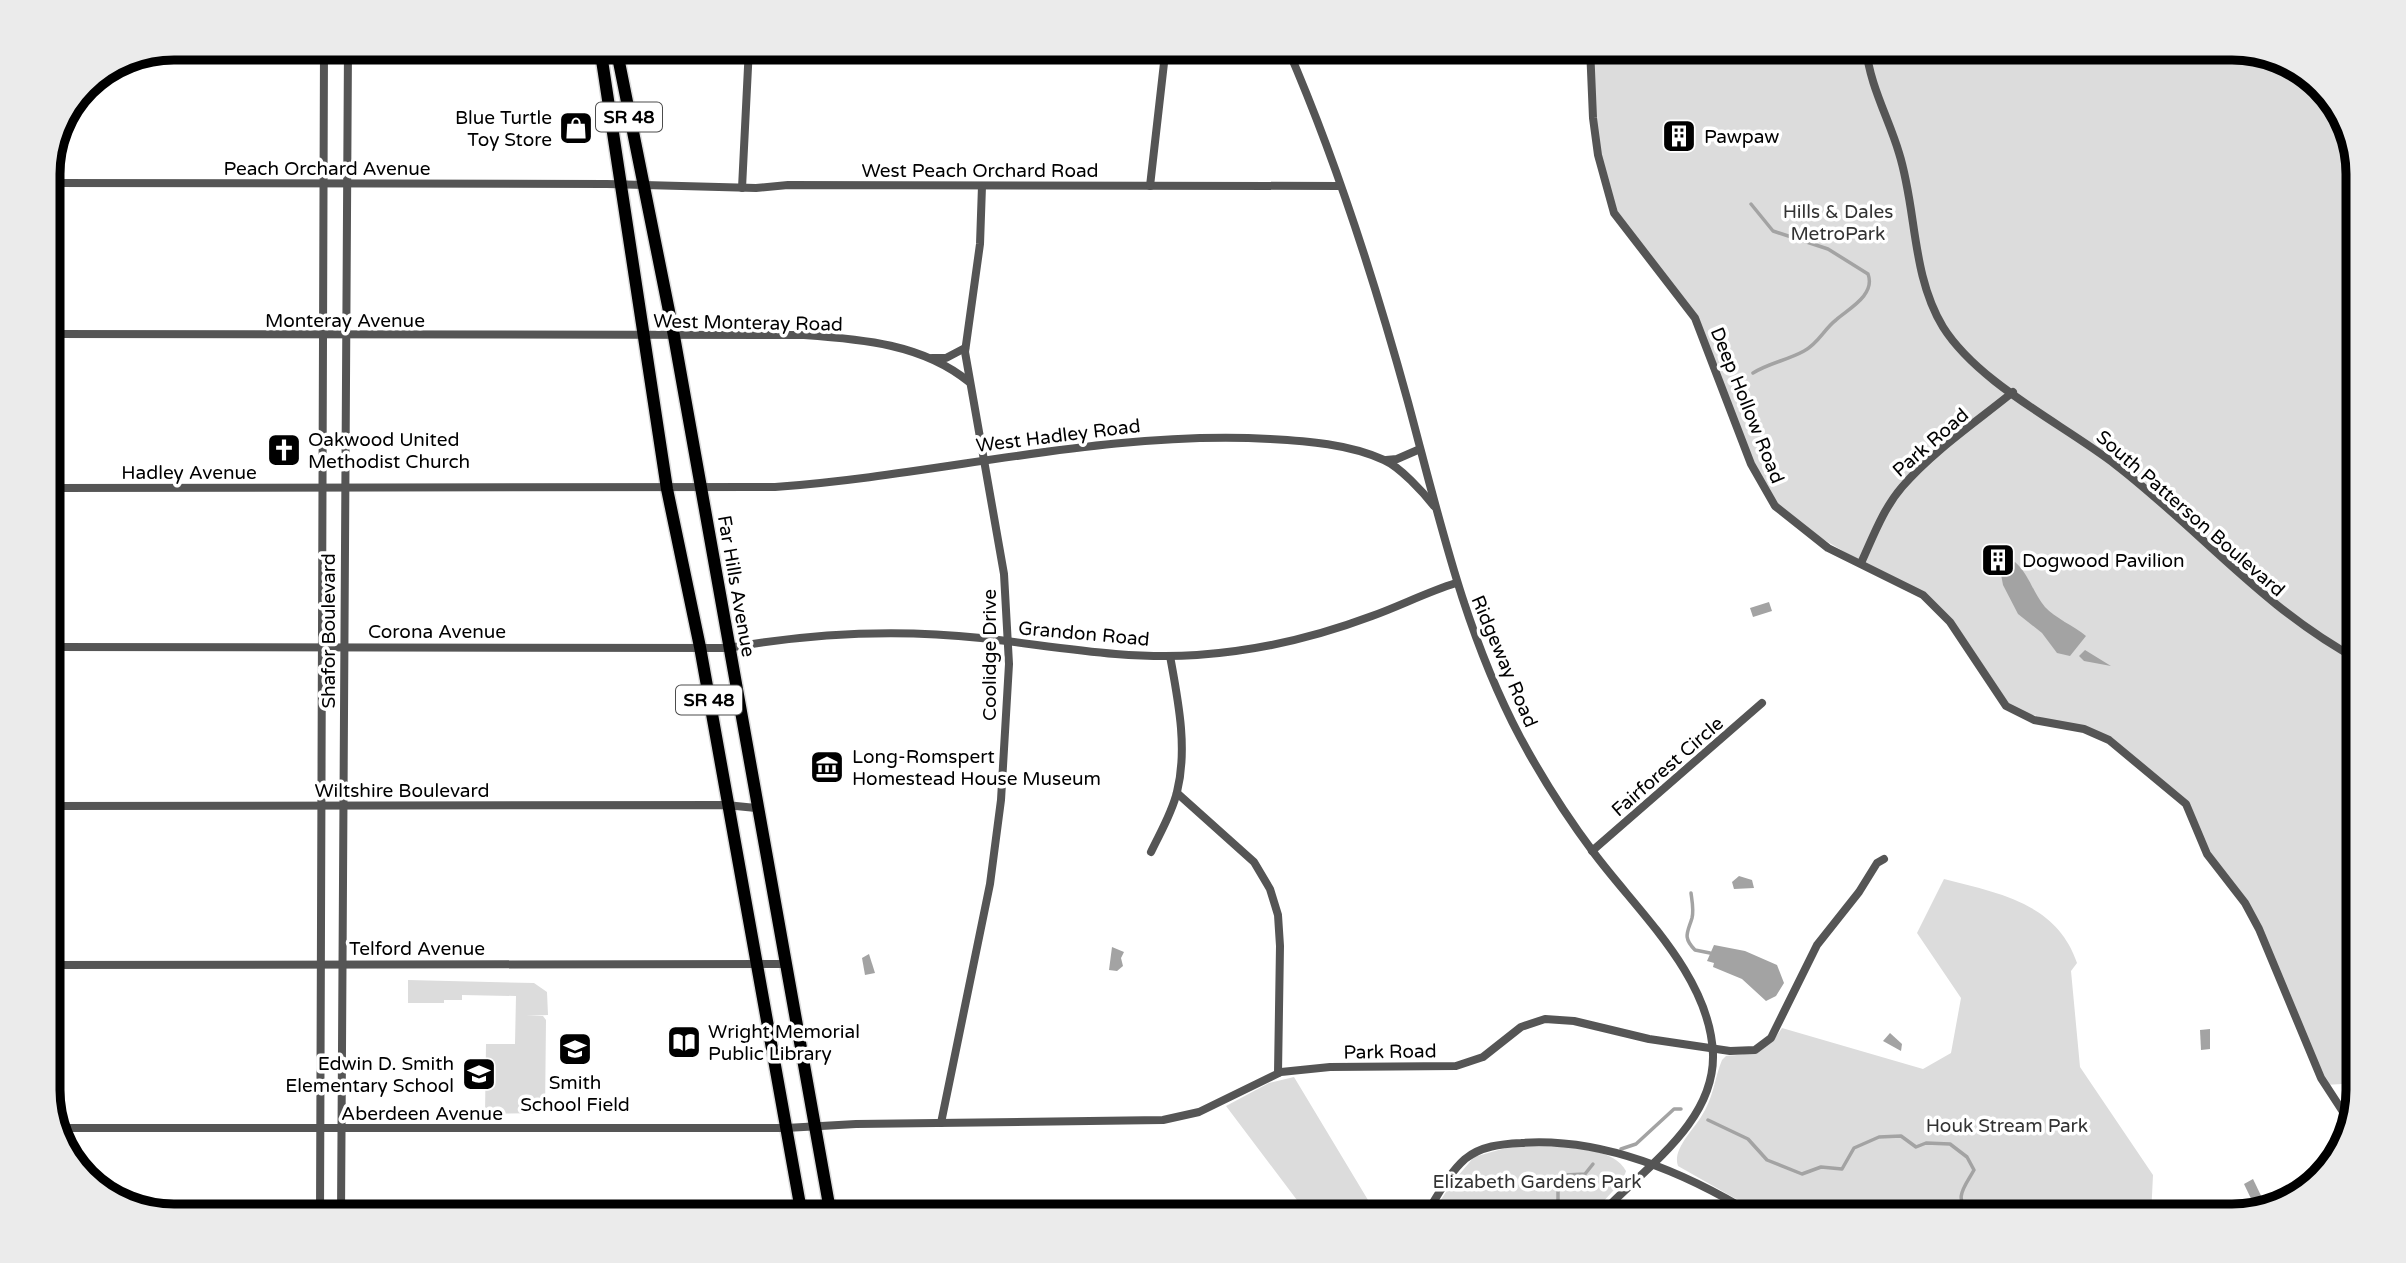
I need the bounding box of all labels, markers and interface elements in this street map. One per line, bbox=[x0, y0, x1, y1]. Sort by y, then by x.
road number: SR 48 bbox=[596, 103, 662, 132]
place label: Blue Turtle Toy Store bbox=[455, 107, 552, 151]
shop icon: Blue Turtle Toy Store bbox=[557, 109, 595, 147]
building icon: Pawpaw bbox=[1660, 117, 1698, 155]
place label: Pawpaw bbox=[1704, 126, 1779, 148]
street label: Peach Orchard Avenue bbox=[223, 158, 431, 180]
street label: West Peach Orchard Road bbox=[861, 160, 1099, 182]
park label: Hills & Dales MetroPark bbox=[1783, 201, 1893, 245]
street label: Monteray Avenue bbox=[265, 310, 425, 332]
street label: West Monteray Road bbox=[653, 310, 843, 336]
street label: Deep Hollow Road bbox=[1706, 324, 1788, 487]
street label: Park Road bbox=[1888, 404, 1973, 482]
street label: West Hadley Road bbox=[975, 415, 1142, 457]
street label: South Patterson Boulevard bbox=[2092, 426, 2289, 601]
place label: Oakwood United Methodist Church bbox=[308, 429, 470, 473]
church icon: Oakwood United Methodist Church bbox=[265, 431, 303, 469]
street label: Hadley Avenue bbox=[121, 462, 257, 484]
street label: Far Hills Avenue bbox=[713, 514, 759, 659]
building icon: Dogwood Pavilion bbox=[1979, 541, 2017, 579]
place label: Dogwood Pavilion bbox=[2022, 550, 2185, 572]
street label: Shafor Boulevard bbox=[318, 553, 340, 709]
street label: Coolidge Drive bbox=[979, 589, 1001, 721]
street label: Ridgeway Road bbox=[1466, 592, 1542, 731]
street label: Grandon Road bbox=[1017, 617, 1150, 651]
street label: Corona Avenue bbox=[368, 621, 506, 643]
road number: SR 48 bbox=[676, 686, 742, 714]
street label: Fairforest Circle bbox=[1607, 712, 1728, 821]
place label: Long-Romspert Homestead House Museum bbox=[852, 746, 1101, 790]
museum icon: Long-Romspert Homestead House Museum bbox=[808, 748, 846, 786]
street label: Wiltshire Boulevard bbox=[314, 780, 490, 802]
street label: Telford Avenue bbox=[349, 938, 485, 960]
place label: Wright Memorial Public Library bbox=[708, 1021, 860, 1065]
library icon: Wright Memorial Public Library bbox=[665, 1023, 703, 1061]
school or university icon: Smith School Field bbox=[556, 1030, 594, 1068]
street label: Park Road bbox=[1343, 1040, 1437, 1064]
place label: Edwin D. Smith Elementary School bbox=[285, 1053, 454, 1097]
school or university icon: Edwin D. Smith Elementary School bbox=[460, 1055, 498, 1093]
place label: Smith School Field bbox=[520, 1072, 630, 1116]
street label: Aberdeen Avenue bbox=[341, 1103, 503, 1125]
park label: Houk Stream Park bbox=[1926, 1115, 2088, 1137]
park label: Elizabeth Gardens Park bbox=[1432, 1171, 1642, 1193]

